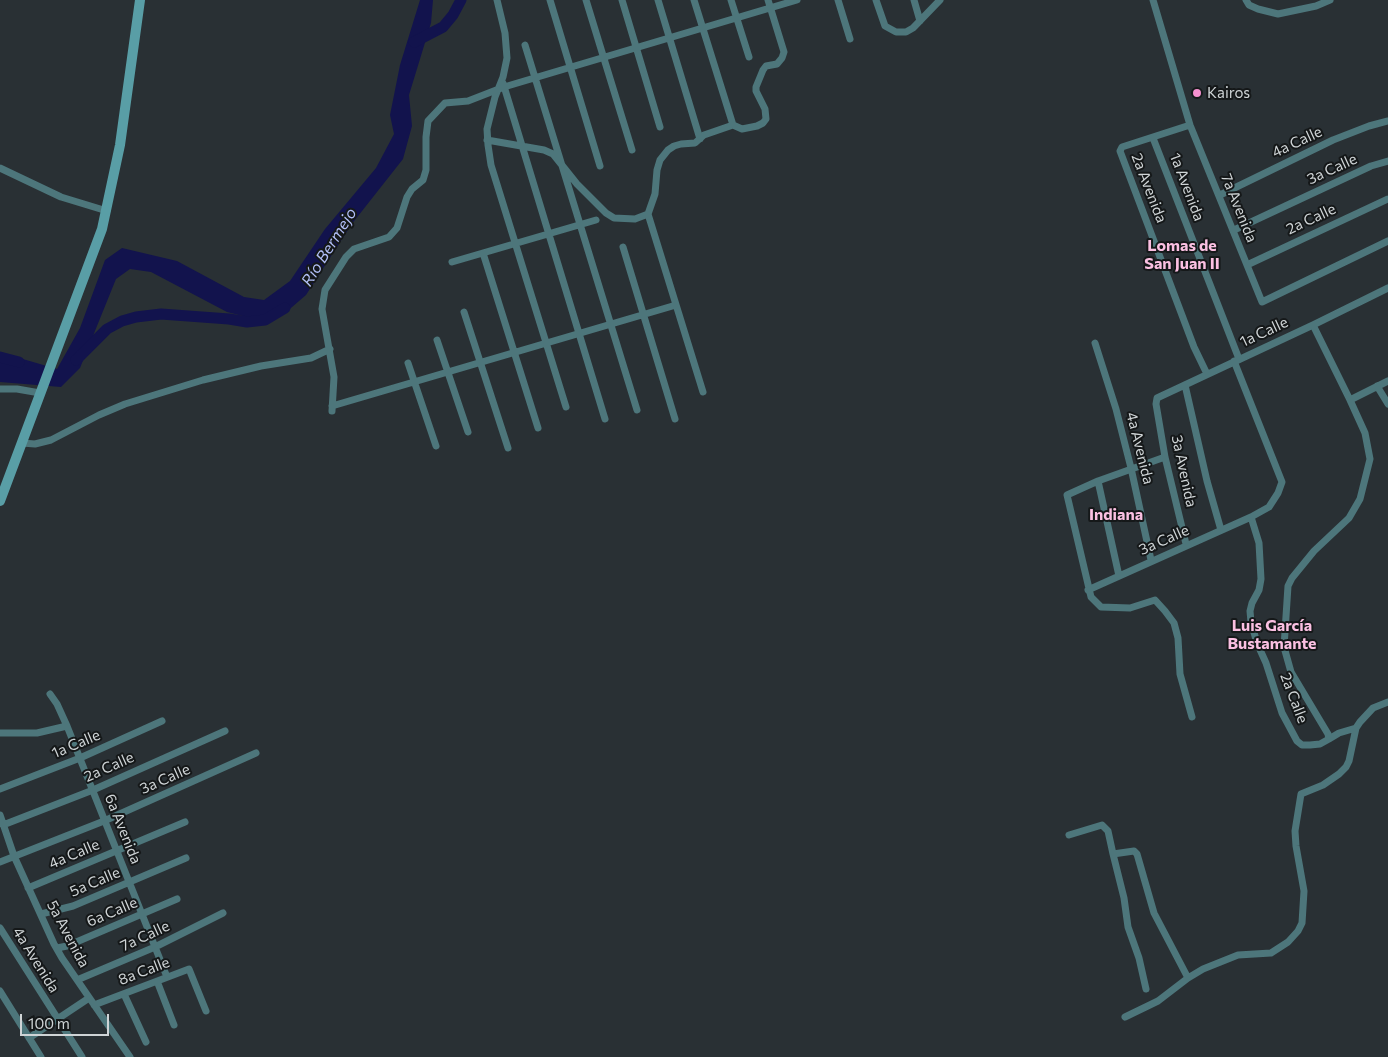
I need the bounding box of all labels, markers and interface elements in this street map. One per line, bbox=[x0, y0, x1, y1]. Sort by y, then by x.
place label: Kairos bbox=[1207, 84, 1250, 102]
marker: Kairos bbox=[1191, 87, 1203, 99]
street label: 4a Calle bbox=[1269, 123, 1325, 161]
street label: 3a Calle bbox=[1304, 150, 1360, 188]
street label: 2a Avenida bbox=[1127, 151, 1171, 225]
street label: 1a Avenida bbox=[1166, 151, 1208, 223]
street label: 7a Avenida bbox=[1217, 171, 1261, 245]
street label: 2a Calle bbox=[1283, 200, 1339, 238]
water label: Río Bermejo bbox=[297, 204, 361, 290]
district label: Lomas de San Juan II bbox=[1144, 236, 1220, 274]
street label: 1a Calle bbox=[1237, 313, 1291, 351]
street label: 4a Avenida bbox=[1122, 410, 1158, 486]
street label: 3a Avenida bbox=[1168, 433, 1200, 509]
district label: Indiana bbox=[1089, 505, 1143, 525]
street label: 3a Calle bbox=[1136, 521, 1192, 559]
district label: Luis García Bustamante bbox=[1227, 616, 1317, 654]
street label: 2a Calle bbox=[1276, 670, 1312, 726]
street label: 1a Calle bbox=[49, 726, 103, 762]
street label: 2a Calle bbox=[81, 748, 137, 786]
street label: 3a Calle bbox=[137, 760, 193, 798]
street label: 6a Avenida bbox=[101, 791, 145, 867]
street label: 4a Calle bbox=[46, 835, 102, 873]
street label: 5a Calle bbox=[67, 863, 123, 901]
street label: 6a Calle bbox=[84, 893, 140, 931]
street label: 5a Avenida bbox=[43, 897, 93, 971]
street label: 7a Calle bbox=[118, 917, 172, 955]
street label: 4a Avenida bbox=[9, 924, 63, 996]
street label: 8a Calle bbox=[116, 953, 172, 989]
scale bar bbox=[22, 1004, 111, 1036]
text: 100 m bbox=[28, 1014, 70, 1032]

